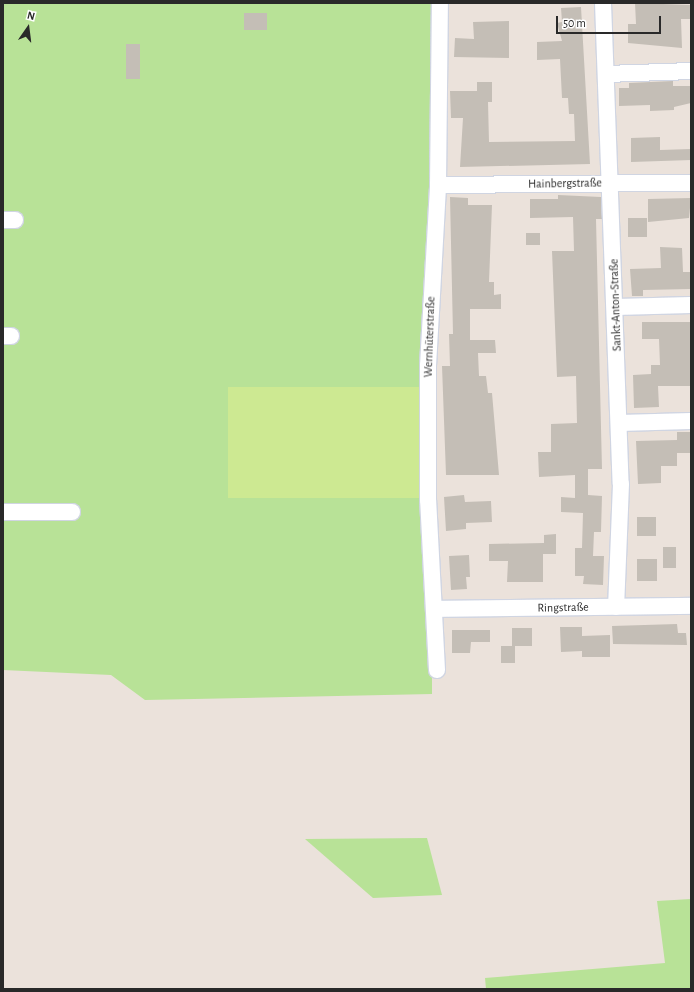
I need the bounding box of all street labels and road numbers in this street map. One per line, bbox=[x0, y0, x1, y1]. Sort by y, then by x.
street label: Hainbergstraße bbox=[528, 176, 602, 192]
street label: Sankt-Anton-Straße bbox=[607, 259, 625, 351]
street label: Wernhüterstraße bbox=[421, 296, 439, 378]
street label: Ringstraße bbox=[537, 600, 589, 616]

